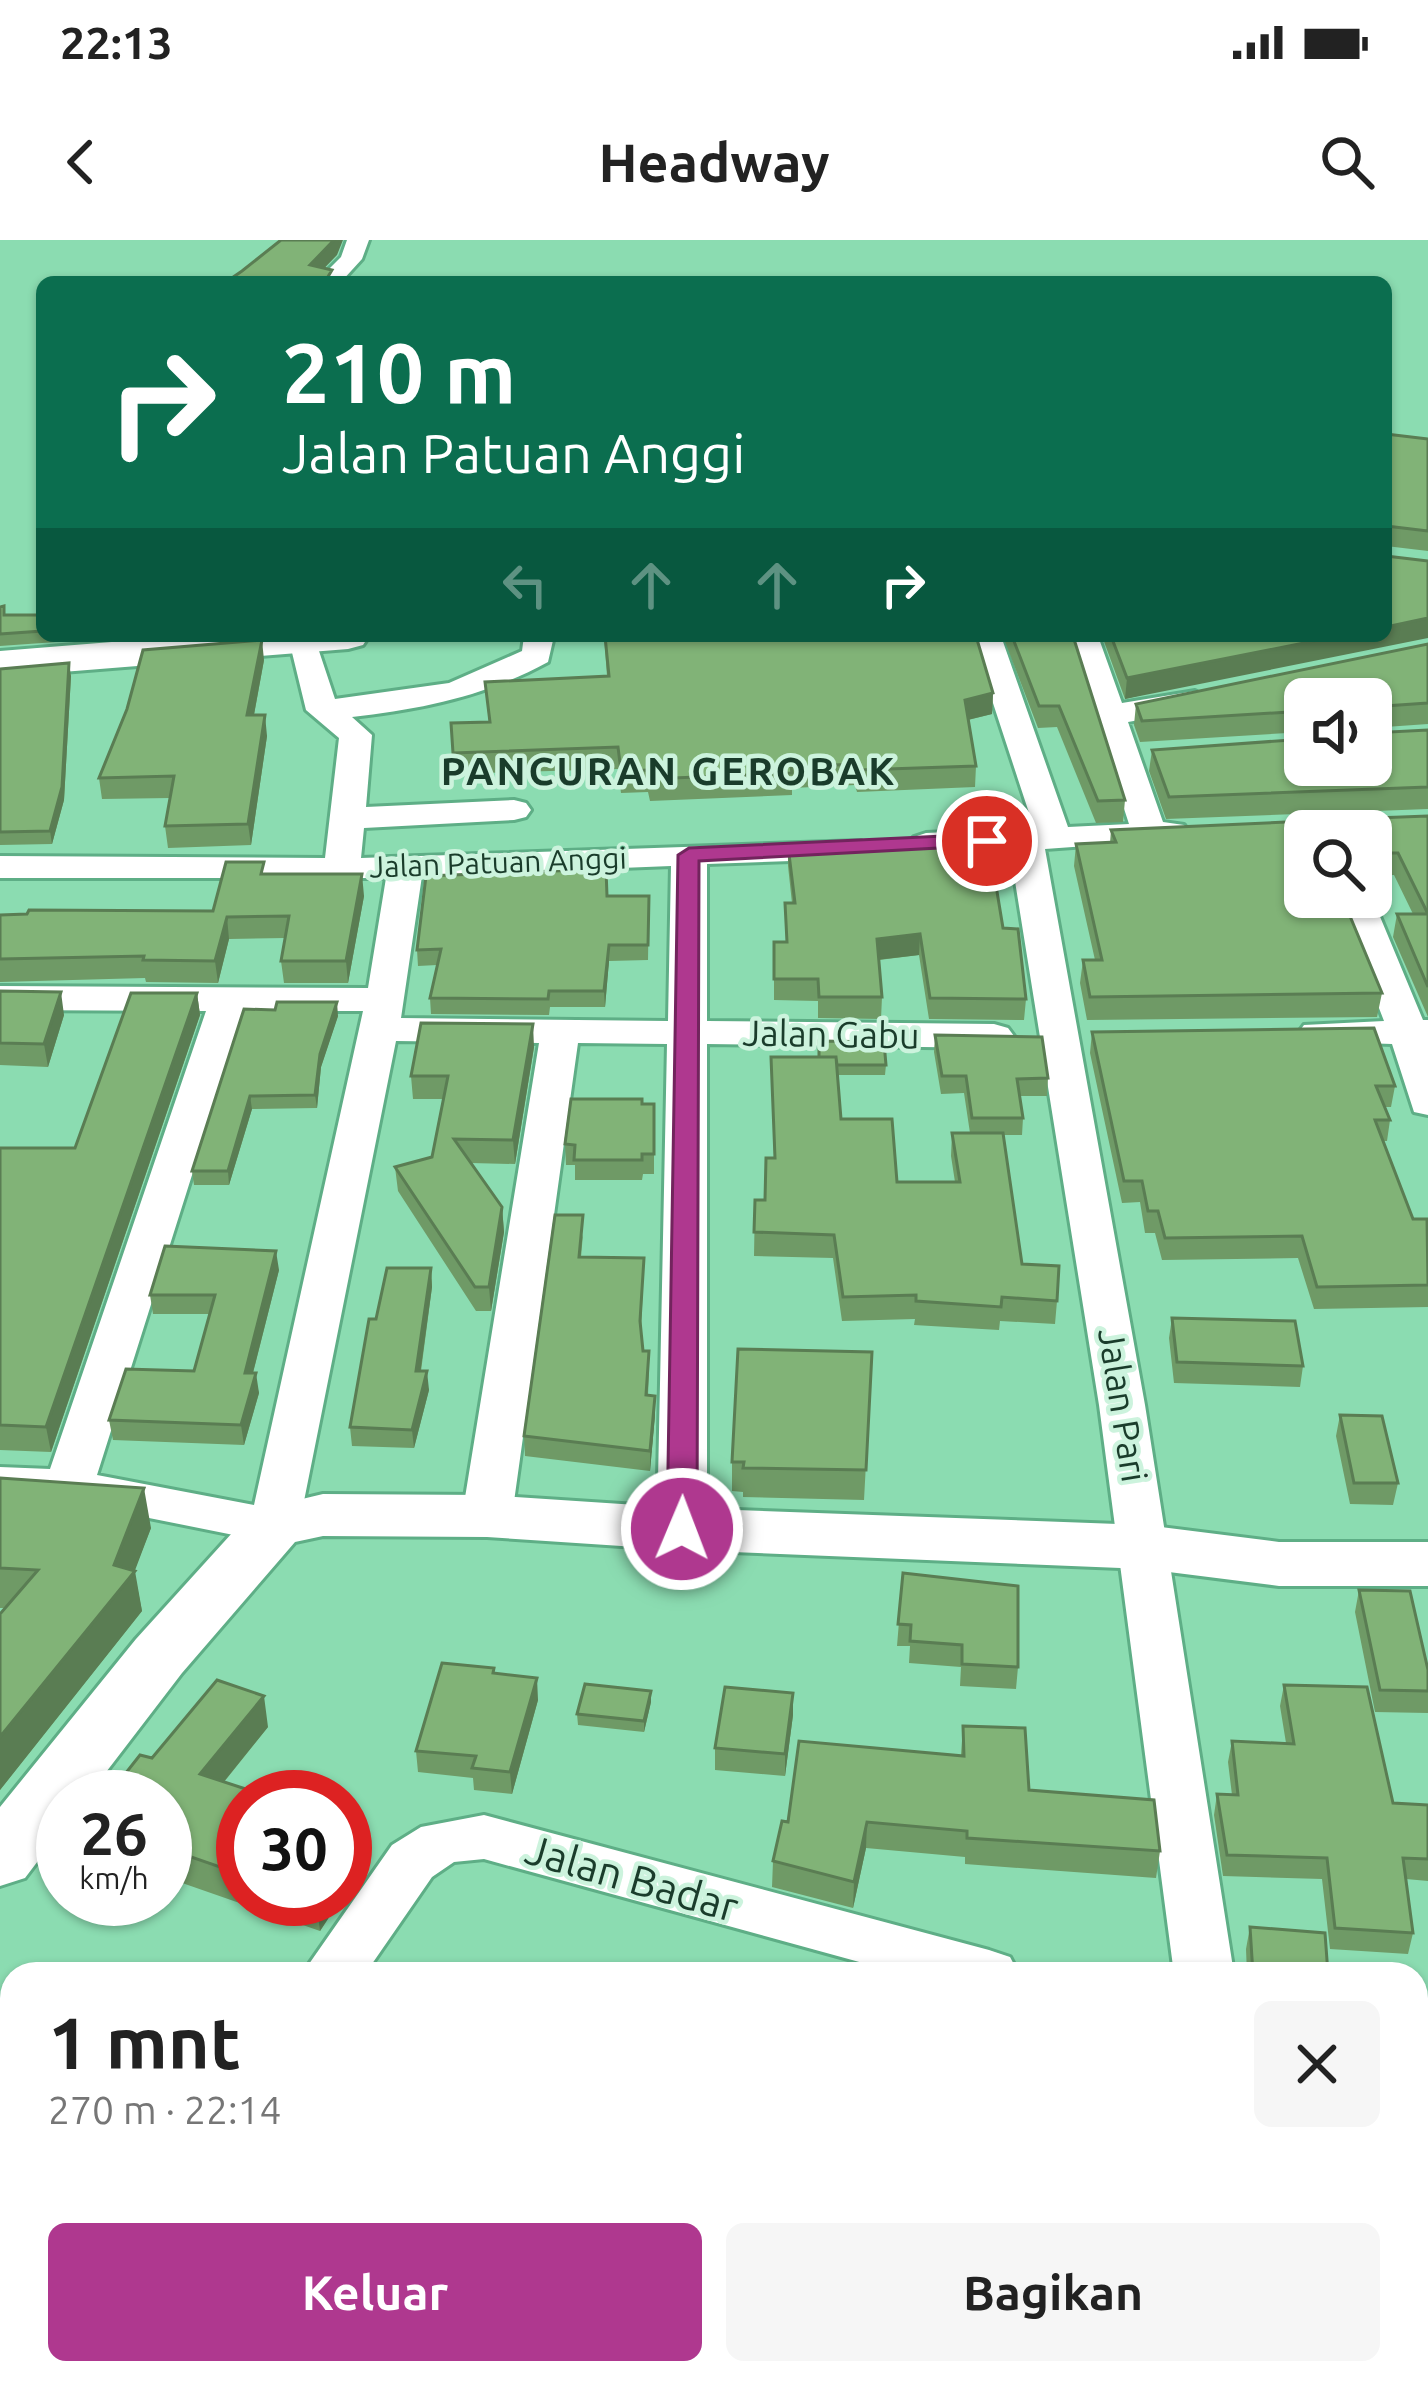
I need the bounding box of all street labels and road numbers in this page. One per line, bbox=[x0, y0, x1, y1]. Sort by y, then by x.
street label: Jalan Patuan Anggi bbox=[369, 841, 627, 883]
street label: Jalan Gabu bbox=[742, 1011, 920, 1056]
street label: Jalan Pari bbox=[1091, 1325, 1156, 1485]
street label: Jalan Badar bbox=[520, 1825, 744, 1930]

